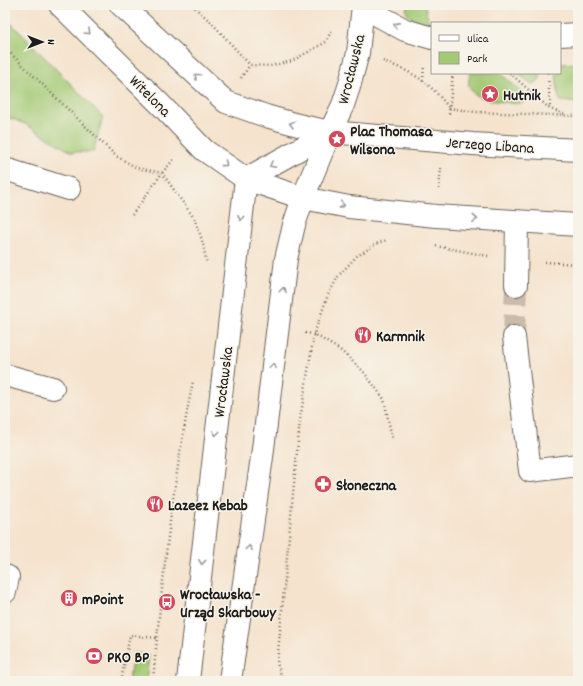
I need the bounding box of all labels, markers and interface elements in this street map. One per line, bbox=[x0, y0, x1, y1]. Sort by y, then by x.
north arrow bbox=[22, 22, 62, 62]
one-way arrow bbox=[393, 22, 400, 30]
legend bbox=[431, 22, 561, 74]
one-way arrow bbox=[83, 27, 91, 35]
text: Ulica bbox=[467, 31, 489, 48]
street label: Wrocławska bbox=[333, 32, 372, 107]
text: N bbox=[42, 39, 58, 45]
text: Park bbox=[467, 51, 488, 68]
street label: Witelona bbox=[123, 71, 176, 123]
one-way arrow bbox=[194, 73, 202, 80]
place icon: Hutnik bbox=[480, 84, 500, 104]
place label: Hutnik bbox=[503, 85, 541, 108]
one-way arrow bbox=[289, 120, 295, 128]
place label: Plac Thomasa Wilsona bbox=[350, 121, 434, 162]
place icon: Plac Thomasa Wilsona bbox=[327, 129, 347, 149]
street label: Jerzego Libana bbox=[445, 132, 535, 161]
one-way arrow bbox=[221, 160, 228, 167]
one-way arrow bbox=[269, 160, 276, 167]
one-way arrow bbox=[338, 201, 345, 209]
one-way arrow bbox=[237, 215, 246, 221]
one-way arrow bbox=[472, 215, 478, 224]
one-way arrow bbox=[278, 287, 287, 293]
restaurant icon: Karmnik bbox=[353, 325, 373, 345]
place label: Karmnik bbox=[376, 326, 425, 349]
street label: Wrocławska bbox=[209, 345, 240, 419]
one-way arrow bbox=[269, 363, 278, 369]
one-way arrow bbox=[212, 430, 221, 436]
pharmacy icon: Słoneczna bbox=[313, 474, 333, 494]
place label: Słoneczna bbox=[336, 475, 398, 498]
restaurant icon: Lazeez Kebab bbox=[145, 494, 165, 514]
place label: Lazeez Kebab bbox=[168, 495, 248, 518]
one-way arrow bbox=[244, 545, 253, 551]
one-way arrow bbox=[197, 559, 206, 565]
place label: Wrocławska - Urząd Skarbowy bbox=[180, 584, 277, 625]
building icon: mPoint bbox=[59, 588, 79, 608]
place label: mPoint bbox=[82, 589, 124, 612]
bus stop icon: Wrocławska - Urząd Skarbowy bbox=[157, 592, 177, 612]
bank icon: PKO BP bbox=[84, 646, 104, 666]
place label: PKO BP bbox=[107, 647, 150, 670]

